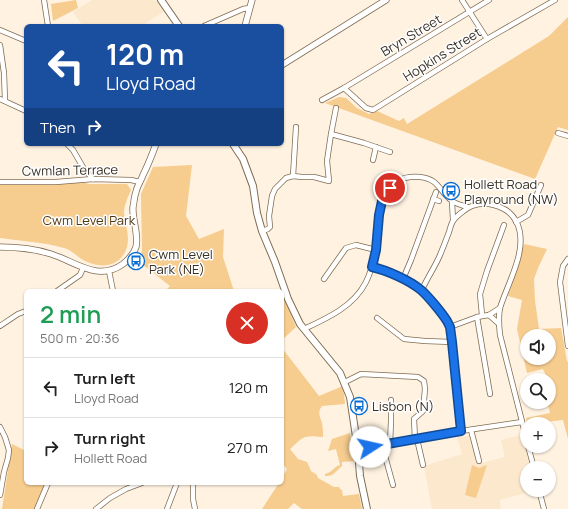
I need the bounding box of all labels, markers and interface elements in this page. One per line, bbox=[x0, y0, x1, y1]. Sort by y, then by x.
street label: Bryn Street bbox=[377, 10, 445, 60]
street label: Hopkins Street bbox=[399, 23, 485, 85]
text: 120 m bbox=[106, 35, 184, 73]
icon: left bbox=[40, 40, 92, 92]
text: Lloyd Road bbox=[106, 71, 196, 95]
icon: right bbox=[83, 116, 105, 138]
text: Then bbox=[40, 117, 75, 138]
street label: Cwmlan Terrace bbox=[22, 160, 119, 180]
pin bbox=[373, 171, 407, 205]
place label: Hollett Road Playround (NW) bbox=[464, 175, 559, 208]
icon: arrive bbox=[379, 177, 401, 199]
bus stop icon: Hollett Road Playround (NW) bbox=[441, 181, 461, 201]
park label: Cwm Level Park bbox=[43, 211, 136, 229]
place label: Cwm Level Park (NE) bbox=[149, 245, 213, 278]
bus stop icon: Cwm Level Park (NE) bbox=[126, 251, 146, 271]
text: 2 min bbox=[40, 297, 101, 330]
button: close bbox=[226, 302, 268, 344]
text: 500 m · 20:36 bbox=[40, 329, 120, 347]
map controls bbox=[520, 329, 556, 497]
button: sound bbox=[520, 329, 556, 365]
text: Turn left bbox=[74, 368, 136, 389]
button: search bbox=[520, 373, 556, 409]
icon: left bbox=[40, 377, 62, 399]
text: 120 m bbox=[229, 377, 268, 398]
text: Lloyd Road bbox=[74, 389, 139, 407]
bus stop icon: Lisbon (N) bbox=[349, 396, 369, 416]
place label: Lisbon (N) bbox=[372, 397, 434, 415]
button: + bbox=[520, 417, 556, 453]
position arrow bbox=[349, 426, 391, 468]
text: Turn right bbox=[74, 428, 145, 449]
icon: right bbox=[40, 437, 62, 459]
text: 270 m bbox=[227, 437, 268, 458]
text: Hollett Road bbox=[74, 449, 147, 467]
button: − bbox=[520, 461, 556, 497]

